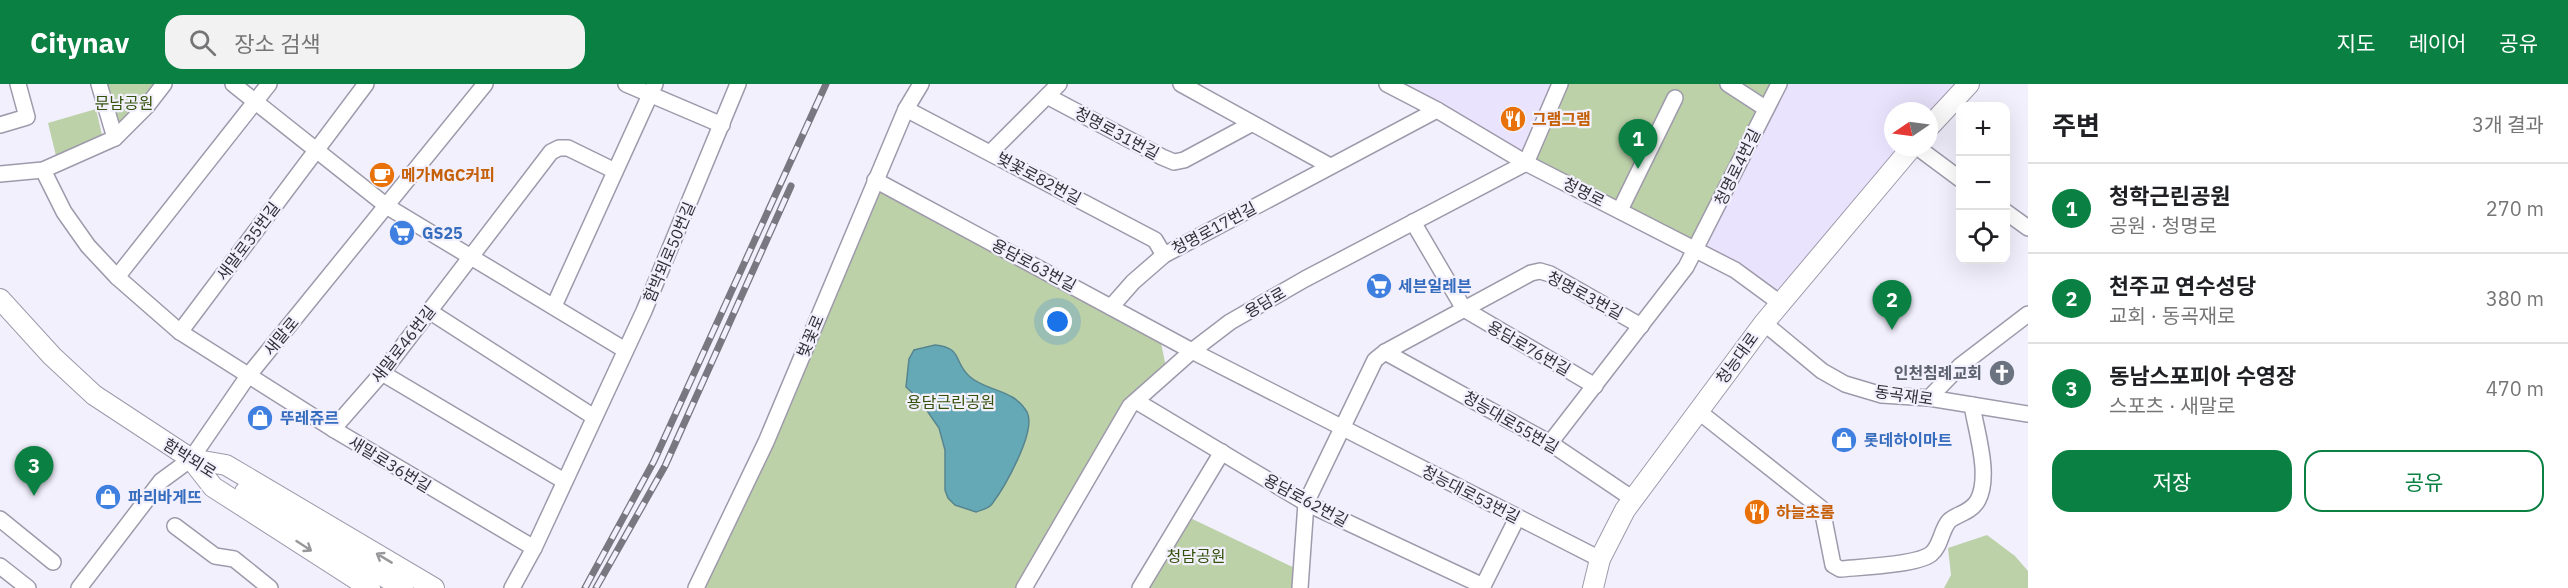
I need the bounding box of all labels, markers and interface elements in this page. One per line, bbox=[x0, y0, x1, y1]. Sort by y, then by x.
search box bbox=[165, 15, 585, 69]
text: Citynav bbox=[30, 24, 129, 61]
icon: search bbox=[186, 26, 219, 59]
text: 장소 검색 bbox=[234, 29, 320, 58]
text: 지도 bbox=[2337, 29, 2375, 57]
text: 레이어 bbox=[2408, 29, 2466, 57]
text: 공유 bbox=[2499, 29, 2538, 57]
park label: 문남공원 bbox=[95, 93, 153, 113]
street label: 청명로31번길 bbox=[1071, 102, 1163, 164]
north arrow bbox=[1884, 102, 1938, 156]
map controls bbox=[1956, 102, 2010, 264]
button: + bbox=[1956, 102, 2010, 156]
restaurant icon: 그램그램 bbox=[1498, 104, 1528, 134]
text: 주변 bbox=[2052, 108, 2100, 142]
place label: 그램그램 bbox=[1532, 109, 1591, 129]
text: 3개 결과 bbox=[2472, 111, 2544, 138]
pin: 1 bbox=[1618, 120, 1658, 169]
street label: 청명로4번길 bbox=[1710, 125, 1764, 209]
street label: 벚꽃로82번길 bbox=[993, 147, 1085, 209]
button: − bbox=[1956, 156, 2010, 210]
cafe icon: 메가MGC커피 bbox=[367, 160, 397, 190]
place label: 메가MGC커피 bbox=[401, 165, 495, 185]
street label: 청명로 bbox=[1560, 173, 1608, 211]
text: 청학근린공원 bbox=[2109, 181, 2230, 210]
text: 1 bbox=[2066, 195, 2078, 222]
text: 270 m bbox=[2486, 195, 2544, 222]
street label: 청명로17번길 bbox=[1168, 197, 1260, 259]
street label: 새말로35번길 bbox=[212, 198, 284, 284]
street label: 함박뫼로50번길 bbox=[639, 199, 699, 305]
button: locate bbox=[1956, 210, 2010, 264]
text: 공원 · 청명로 bbox=[2109, 212, 2217, 239]
supermarket icon: GS25 bbox=[387, 218, 417, 248]
place label: GS25 bbox=[422, 223, 463, 243]
street label: 용담로63번길 bbox=[988, 234, 1080, 296]
street label: 청명로3번길 bbox=[1544, 267, 1626, 323]
supermarket icon: 세븐일레븐 bbox=[1364, 271, 1394, 301]
text: 천주교 연수성당 bbox=[2109, 271, 2256, 300]
place label: 세븐일레븐 bbox=[1398, 276, 1472, 296]
pin: 2 bbox=[1872, 280, 1912, 330]
street label: 용담로 bbox=[1241, 282, 1289, 322]
text: 2 bbox=[2066, 285, 2078, 312]
text: 380 m bbox=[2486, 285, 2544, 312]
street label: 새말로46번길 bbox=[367, 301, 439, 387]
text: 교회 · 동곡재로 bbox=[2109, 302, 2235, 329]
your location bbox=[1043, 307, 1072, 336]
street label: 새말로 bbox=[259, 312, 303, 359]
street label: 벚꽃로 bbox=[792, 312, 828, 360]
street label: 용담로76번길 bbox=[1484, 316, 1574, 380]
street label: 청능대로 bbox=[1712, 328, 1763, 388]
church icon: 인천침례교회 bbox=[1987, 358, 2017, 388]
text: 동남스포피아 수영장 bbox=[2109, 361, 2296, 390]
place label: 인천침례교회 bbox=[1894, 363, 1982, 383]
text: 3 bbox=[2066, 375, 2078, 402]
text: 470 m bbox=[2486, 375, 2544, 402]
street label: 동곡재로 bbox=[1873, 381, 1935, 409]
street label: 청능대로55번길 bbox=[1459, 386, 1563, 458]
park label: 용담근린공원 bbox=[907, 392, 995, 412]
text: 스포츠 · 새말로 bbox=[2109, 392, 2235, 419]
shop icon: 뚜레쥬르 bbox=[245, 403, 275, 433]
place label: 뚜레쥬르 bbox=[280, 408, 339, 428]
shop icon: 롯데하이마트 bbox=[1829, 425, 1859, 455]
place label: 롯데하이마트 bbox=[1864, 430, 1953, 450]
street label: 새말로36번길 bbox=[345, 432, 435, 496]
street label: 함박뫼로 bbox=[160, 434, 220, 482]
pin: 3 bbox=[15, 446, 54, 496]
button: 저장 bbox=[2052, 450, 2292, 512]
button: 공유 bbox=[2304, 450, 2544, 512]
street label: 청능대로53번길 bbox=[1419, 461, 1523, 527]
street label: 용담로62번길 bbox=[1260, 469, 1352, 531]
shop icon: 파리바게뜨 bbox=[93, 482, 123, 512]
place label: 파리바게뜨 bbox=[128, 487, 202, 507]
restaurant icon: 하늘초롬 bbox=[1742, 497, 1772, 527]
place label: 하늘초롬 bbox=[1776, 502, 1835, 522]
one-way arrow bbox=[296, 539, 313, 552]
park label: 청담공원 bbox=[1167, 546, 1225, 566]
one-way arrow bbox=[376, 552, 393, 564]

